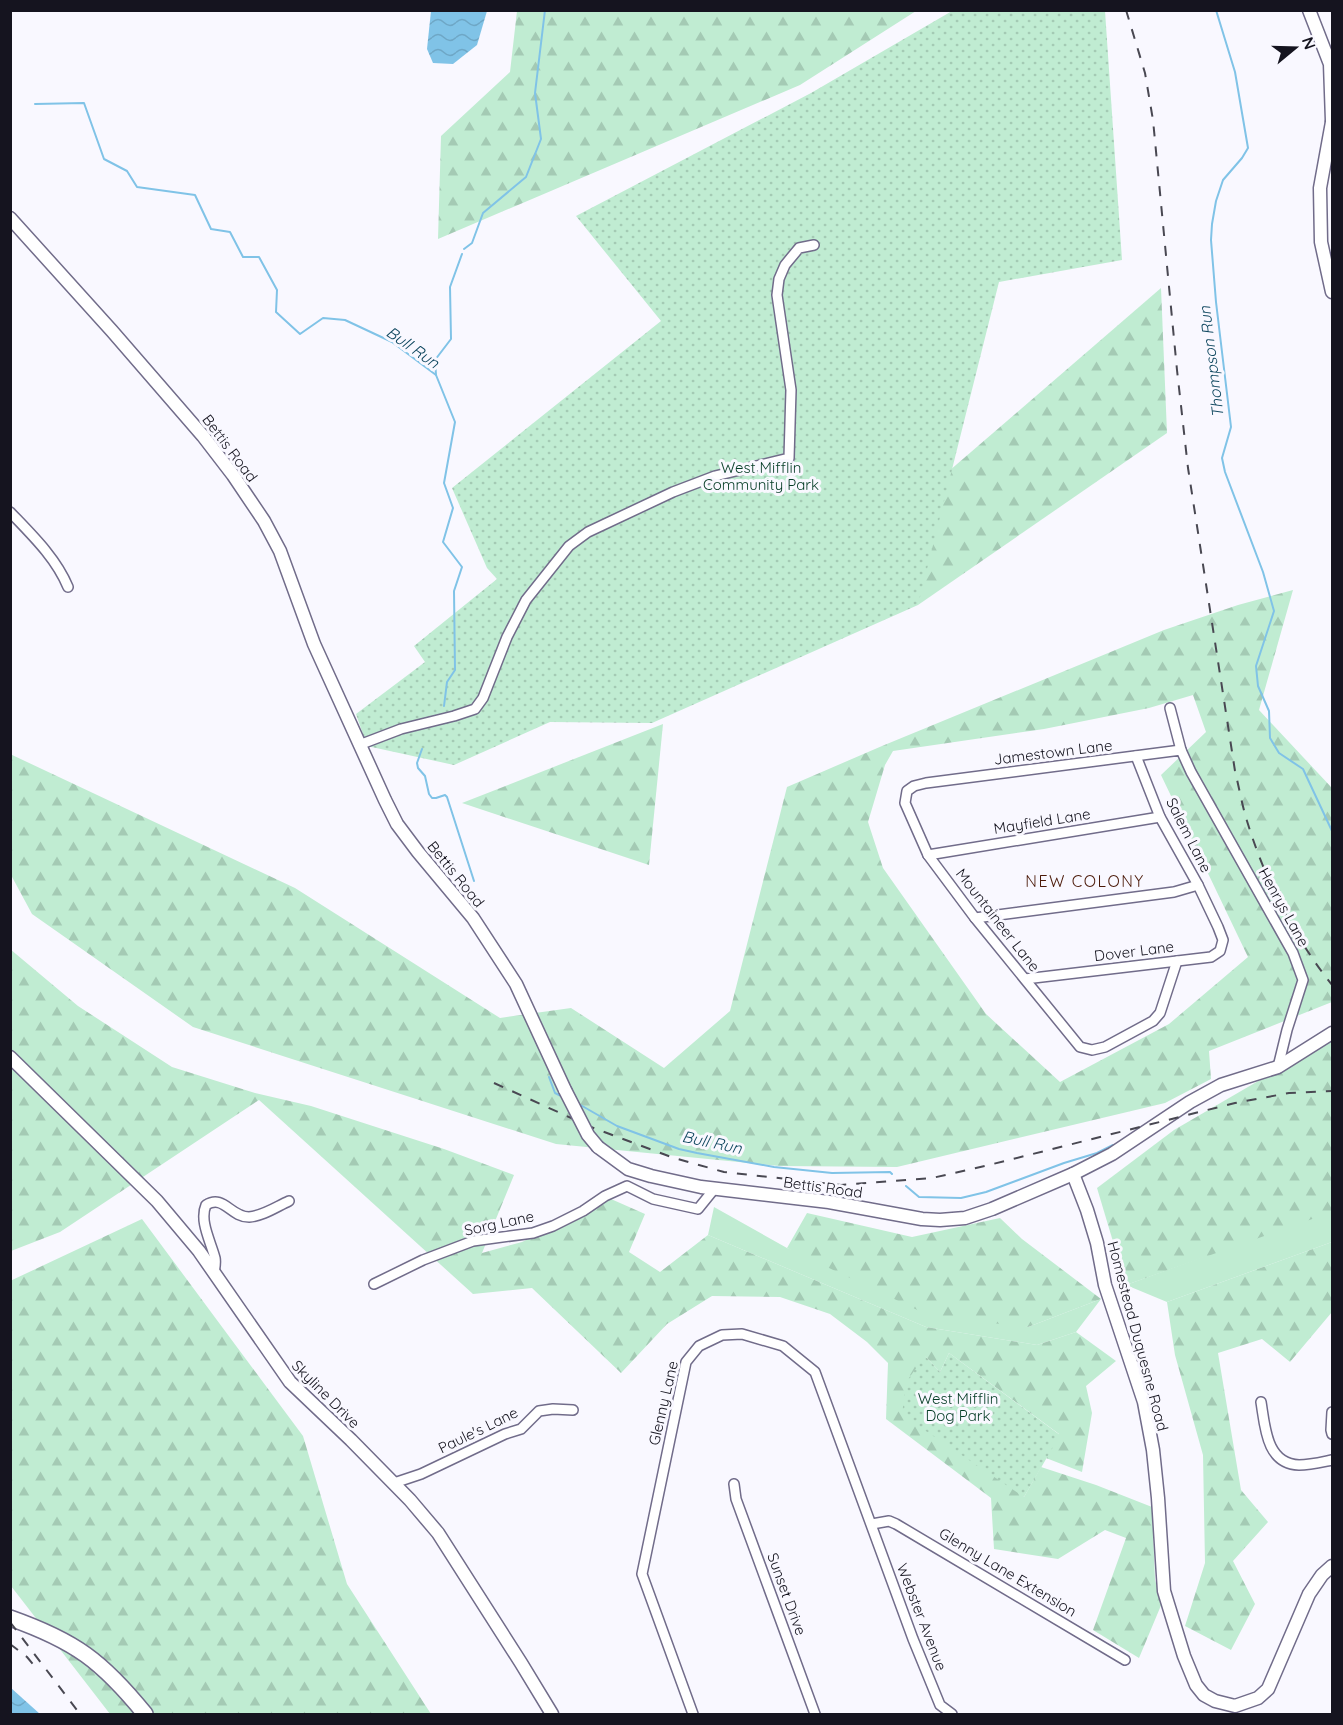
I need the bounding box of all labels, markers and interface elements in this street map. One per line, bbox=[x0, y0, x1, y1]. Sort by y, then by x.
north arrow bbox=[1265, 18, 1325, 78]
text: N bbox=[1298, 34, 1321, 52]
water label: Thompson Run bbox=[1194, 304, 1228, 419]
water label: Bull Run bbox=[383, 322, 444, 373]
street label: Bettis Road bbox=[198, 410, 262, 486]
park label: West Mifflin Community Park bbox=[703, 458, 819, 494]
street label: Jamestown Lane bbox=[993, 735, 1113, 769]
street label: Salem Lane bbox=[1162, 794, 1216, 876]
street label: Mayfield Lane bbox=[992, 804, 1092, 838]
street label: Bettis Road bbox=[423, 837, 489, 911]
street label: Henrys Lane bbox=[1254, 864, 1314, 950]
street label: Mountaineer Lane bbox=[952, 865, 1044, 975]
district label: NEW COLONY bbox=[1025, 871, 1145, 891]
street label: Dover Lane bbox=[1093, 937, 1175, 965]
water label: Bull Run bbox=[680, 1126, 744, 1158]
street label: Bettis Road bbox=[782, 1172, 864, 1202]
street label: Sorg Lane bbox=[462, 1206, 536, 1240]
street label: Homestead Duquesne Road bbox=[1103, 1239, 1173, 1433]
street label: Skyline Drive bbox=[288, 1356, 364, 1432]
street label: Glenny Lane bbox=[644, 1359, 682, 1447]
park label: West Mifflin Dog Park bbox=[918, 1389, 998, 1425]
street label: Paule's Lane bbox=[435, 1403, 521, 1457]
street label: Glenny Lane Extension bbox=[936, 1523, 1080, 1621]
street label: Sunset Drive bbox=[763, 1550, 811, 1638]
street label: Webster Avenue bbox=[893, 1561, 951, 1673]

